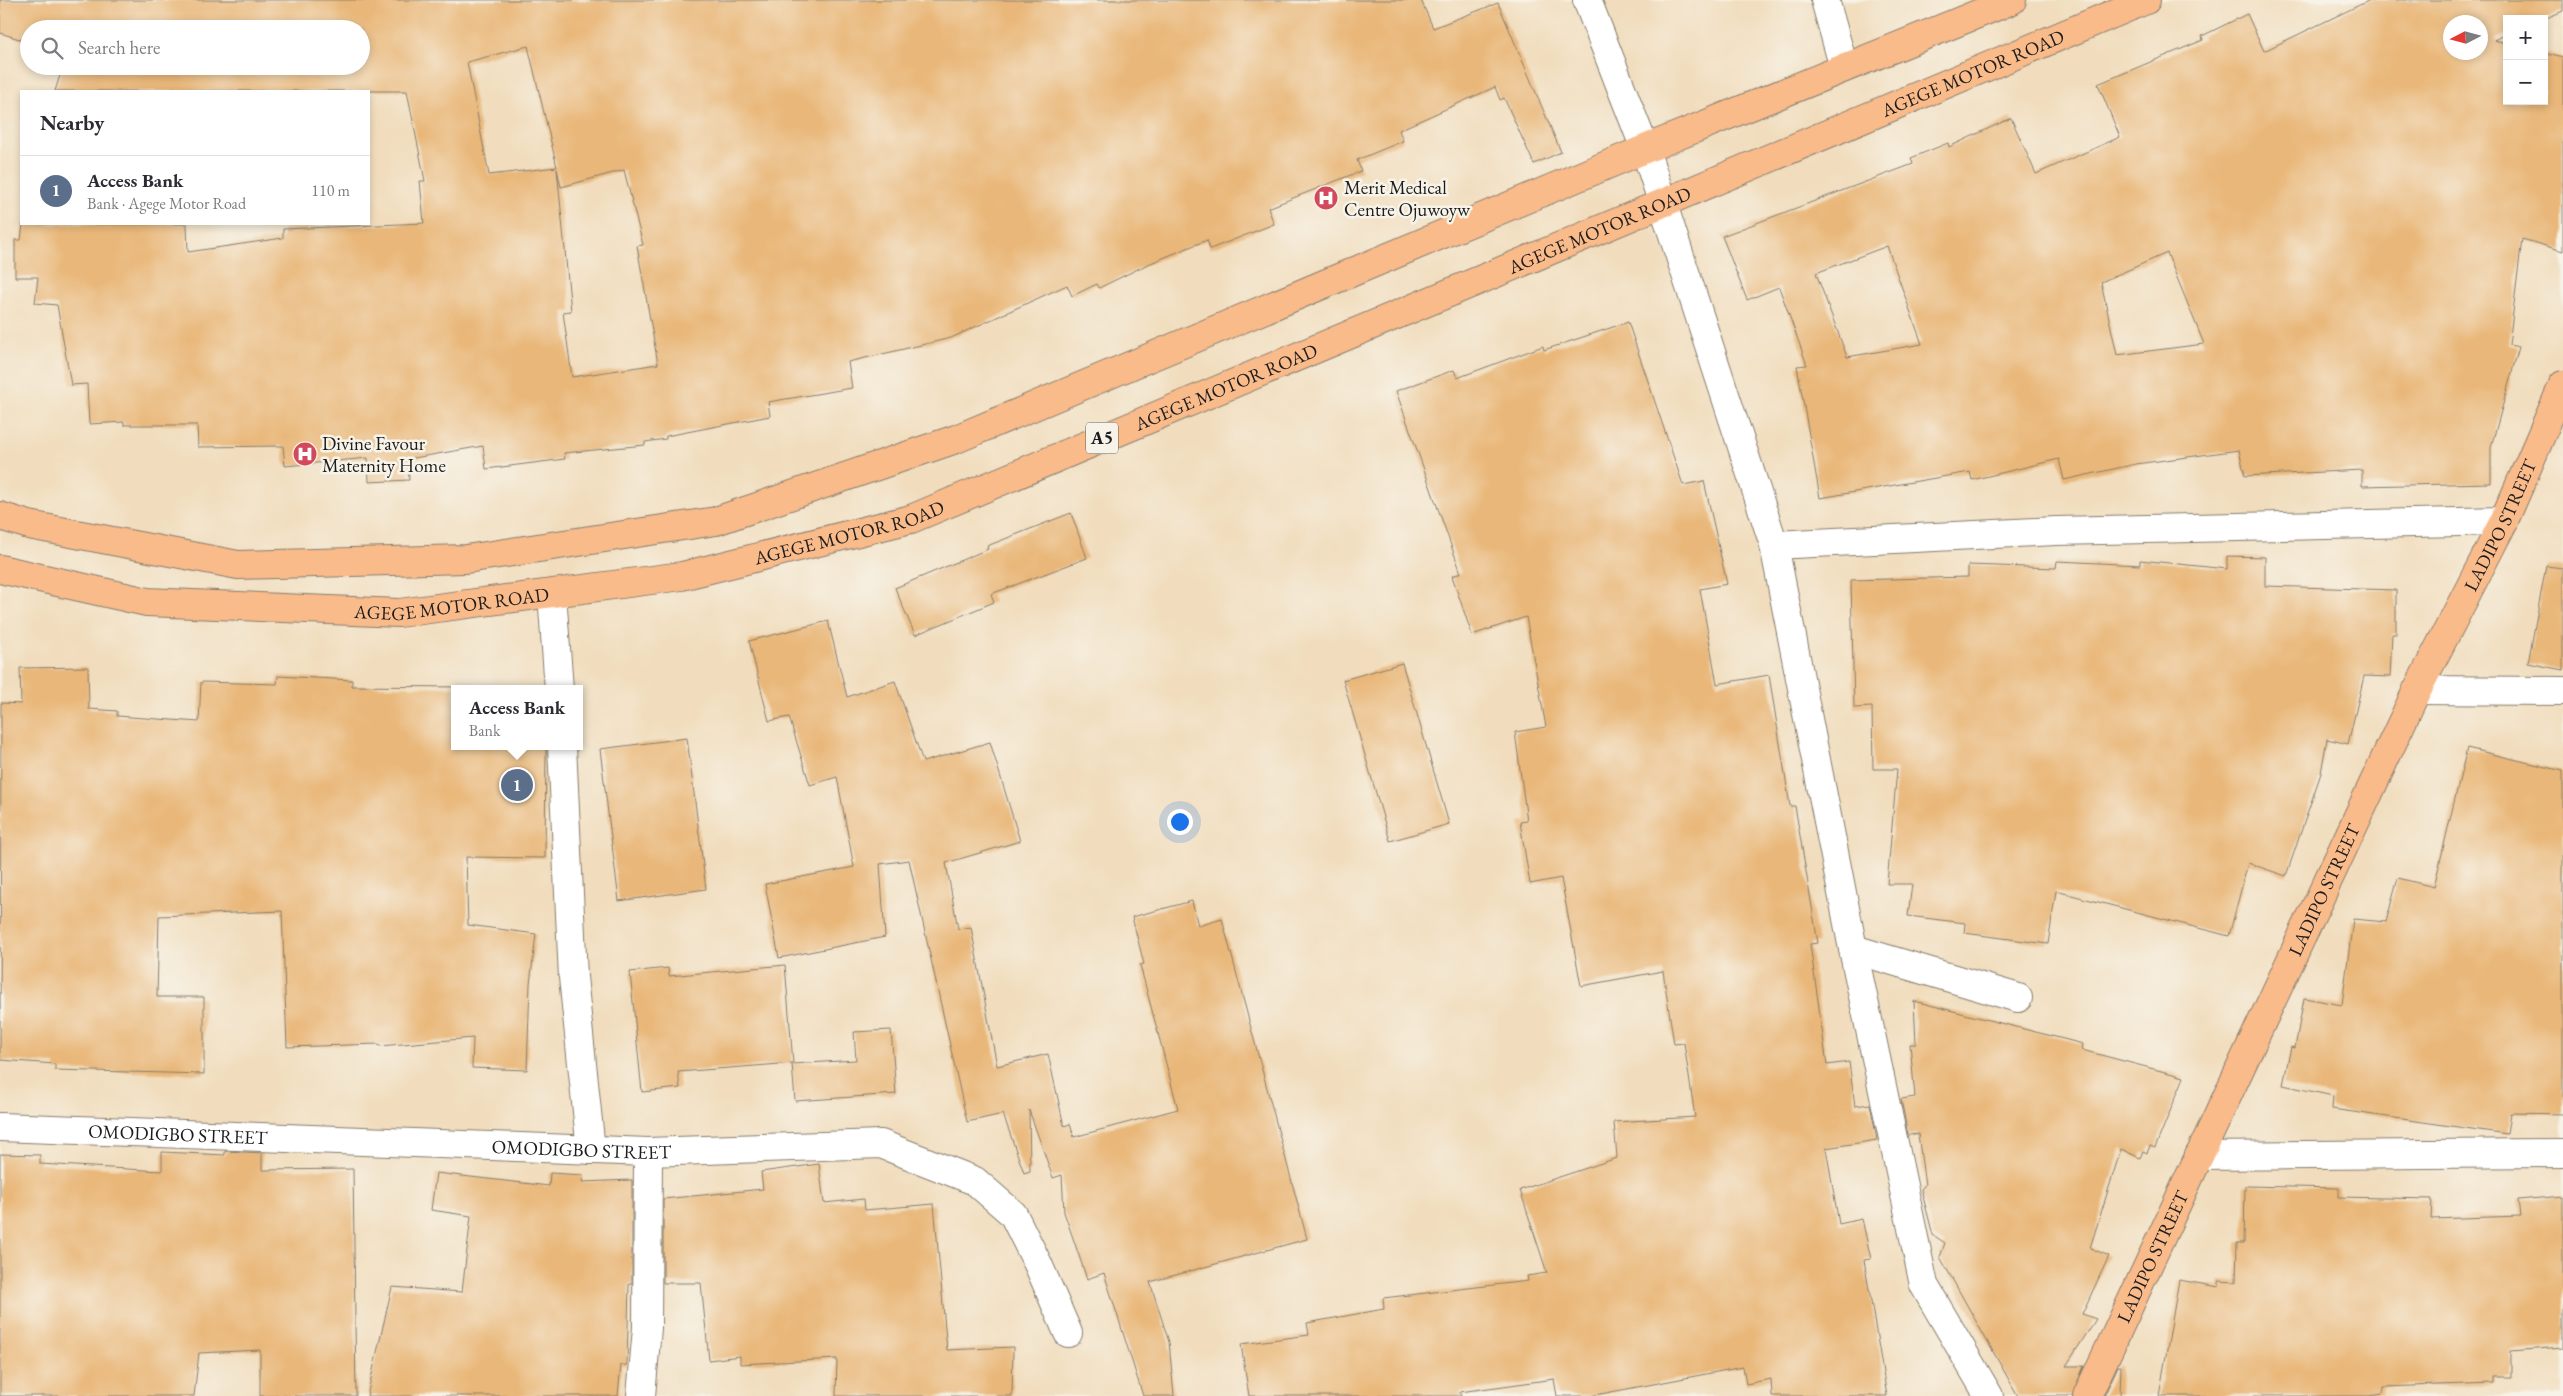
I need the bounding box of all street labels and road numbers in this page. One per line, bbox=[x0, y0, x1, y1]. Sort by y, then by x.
street label: AGEGE MOTOR ROAD bbox=[1877, 24, 2068, 123]
street label: AGEGE MOTOR ROAD bbox=[1503, 181, 1695, 280]
street label: AGEGE MOTOR ROAD bbox=[1130, 338, 1321, 437]
road number: A5 bbox=[1086, 422, 1118, 453]
street label: LADIPO STREET bbox=[2458, 455, 2542, 595]
street label: AGEGE MOTOR ROAD bbox=[751, 494, 948, 571]
street label: AGEGE MOTOR ROAD bbox=[353, 582, 551, 626]
street label: LADIPO STREET bbox=[2283, 819, 2366, 960]
street label: OMODIGBO STREET bbox=[88, 1118, 268, 1150]
street label: OMODIGBO STREET bbox=[491, 1134, 672, 1165]
street label: LADIPO STREET bbox=[2111, 1186, 2194, 1327]

